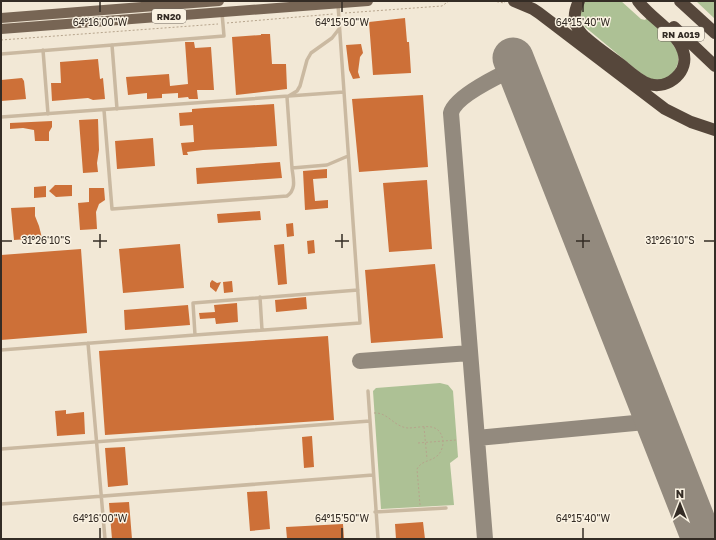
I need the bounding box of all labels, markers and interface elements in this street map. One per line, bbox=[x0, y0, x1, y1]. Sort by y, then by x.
road number: RN20 bbox=[152, 9, 186, 23]
text: 64°16'00"W bbox=[73, 16, 128, 28]
text: 64°15'50"W bbox=[315, 16, 369, 28]
text: 64°15'40"W bbox=[556, 16, 611, 28]
road number: RN A019 bbox=[658, 27, 704, 41]
text: 31°26'10"S bbox=[21, 234, 71, 246]
text: 31°26'10"S bbox=[645, 234, 695, 246]
north arrow bbox=[660, 484, 700, 524]
text: N bbox=[676, 487, 684, 500]
text: 64°16'00"W bbox=[73, 512, 128, 524]
text: 64°15'50"W bbox=[315, 512, 369, 524]
text: 64°15'40"W bbox=[556, 512, 611, 524]

